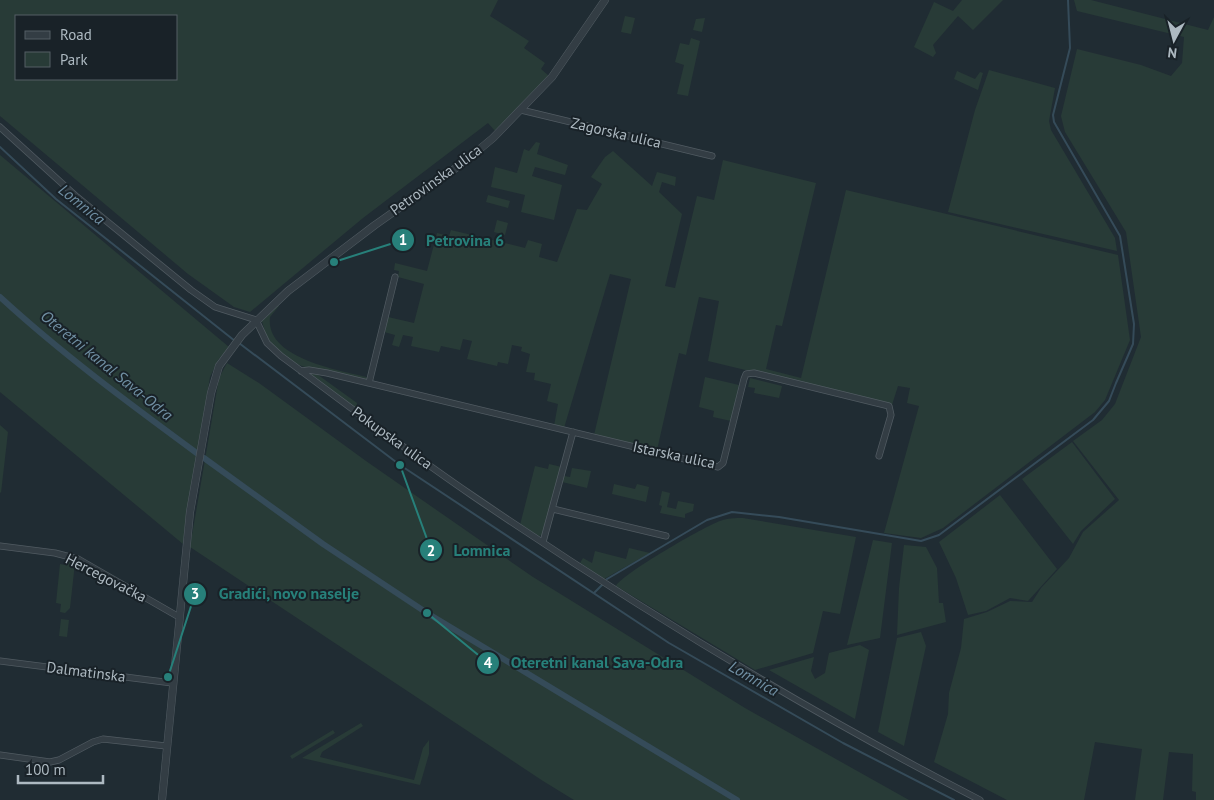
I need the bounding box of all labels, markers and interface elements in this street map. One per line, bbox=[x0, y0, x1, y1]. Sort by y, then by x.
legend bbox=[15, 15, 178, 80]
north arrow bbox=[1149, 15, 1199, 65]
text: Road bbox=[60, 25, 92, 44]
text: N bbox=[1167, 43, 1178, 62]
text: Park bbox=[60, 50, 88, 69]
street label: Zagorska ulica bbox=[569, 113, 663, 152]
street label: Petrovinska ulica bbox=[386, 140, 485, 219]
water label: Lomnica bbox=[55, 179, 109, 229]
callout: Petrovina 6 bbox=[391, 224, 514, 255]
text: 1 bbox=[399, 230, 407, 249]
text: Petrovina 6 bbox=[426, 230, 504, 250]
water label: Oteretni kanal Sava-Odra bbox=[37, 306, 177, 425]
street label: Pokupska ulica bbox=[348, 402, 436, 473]
street label: Istarska ulica bbox=[631, 436, 717, 473]
callout: Lomnica bbox=[418, 535, 520, 566]
text: Lomnica bbox=[453, 540, 511, 560]
text: 2 bbox=[427, 541, 435, 560]
street label: Hercegovačka bbox=[62, 549, 150, 606]
callout: Gradići, novo naselje bbox=[183, 578, 369, 609]
text: Gradići, novo naselje bbox=[219, 583, 359, 603]
text: 3 bbox=[191, 584, 199, 603]
callout: Oteretni kanal Sava-Odra bbox=[476, 647, 693, 678]
text: Oteretni kanal Sava-Odra bbox=[511, 652, 683, 672]
text: 4 bbox=[484, 653, 493, 672]
water label: Lomnica bbox=[726, 656, 783, 700]
street label: Dalmatinska bbox=[45, 657, 127, 686]
scale bar bbox=[18, 752, 102, 784]
text: 100 m bbox=[25, 760, 66, 779]

